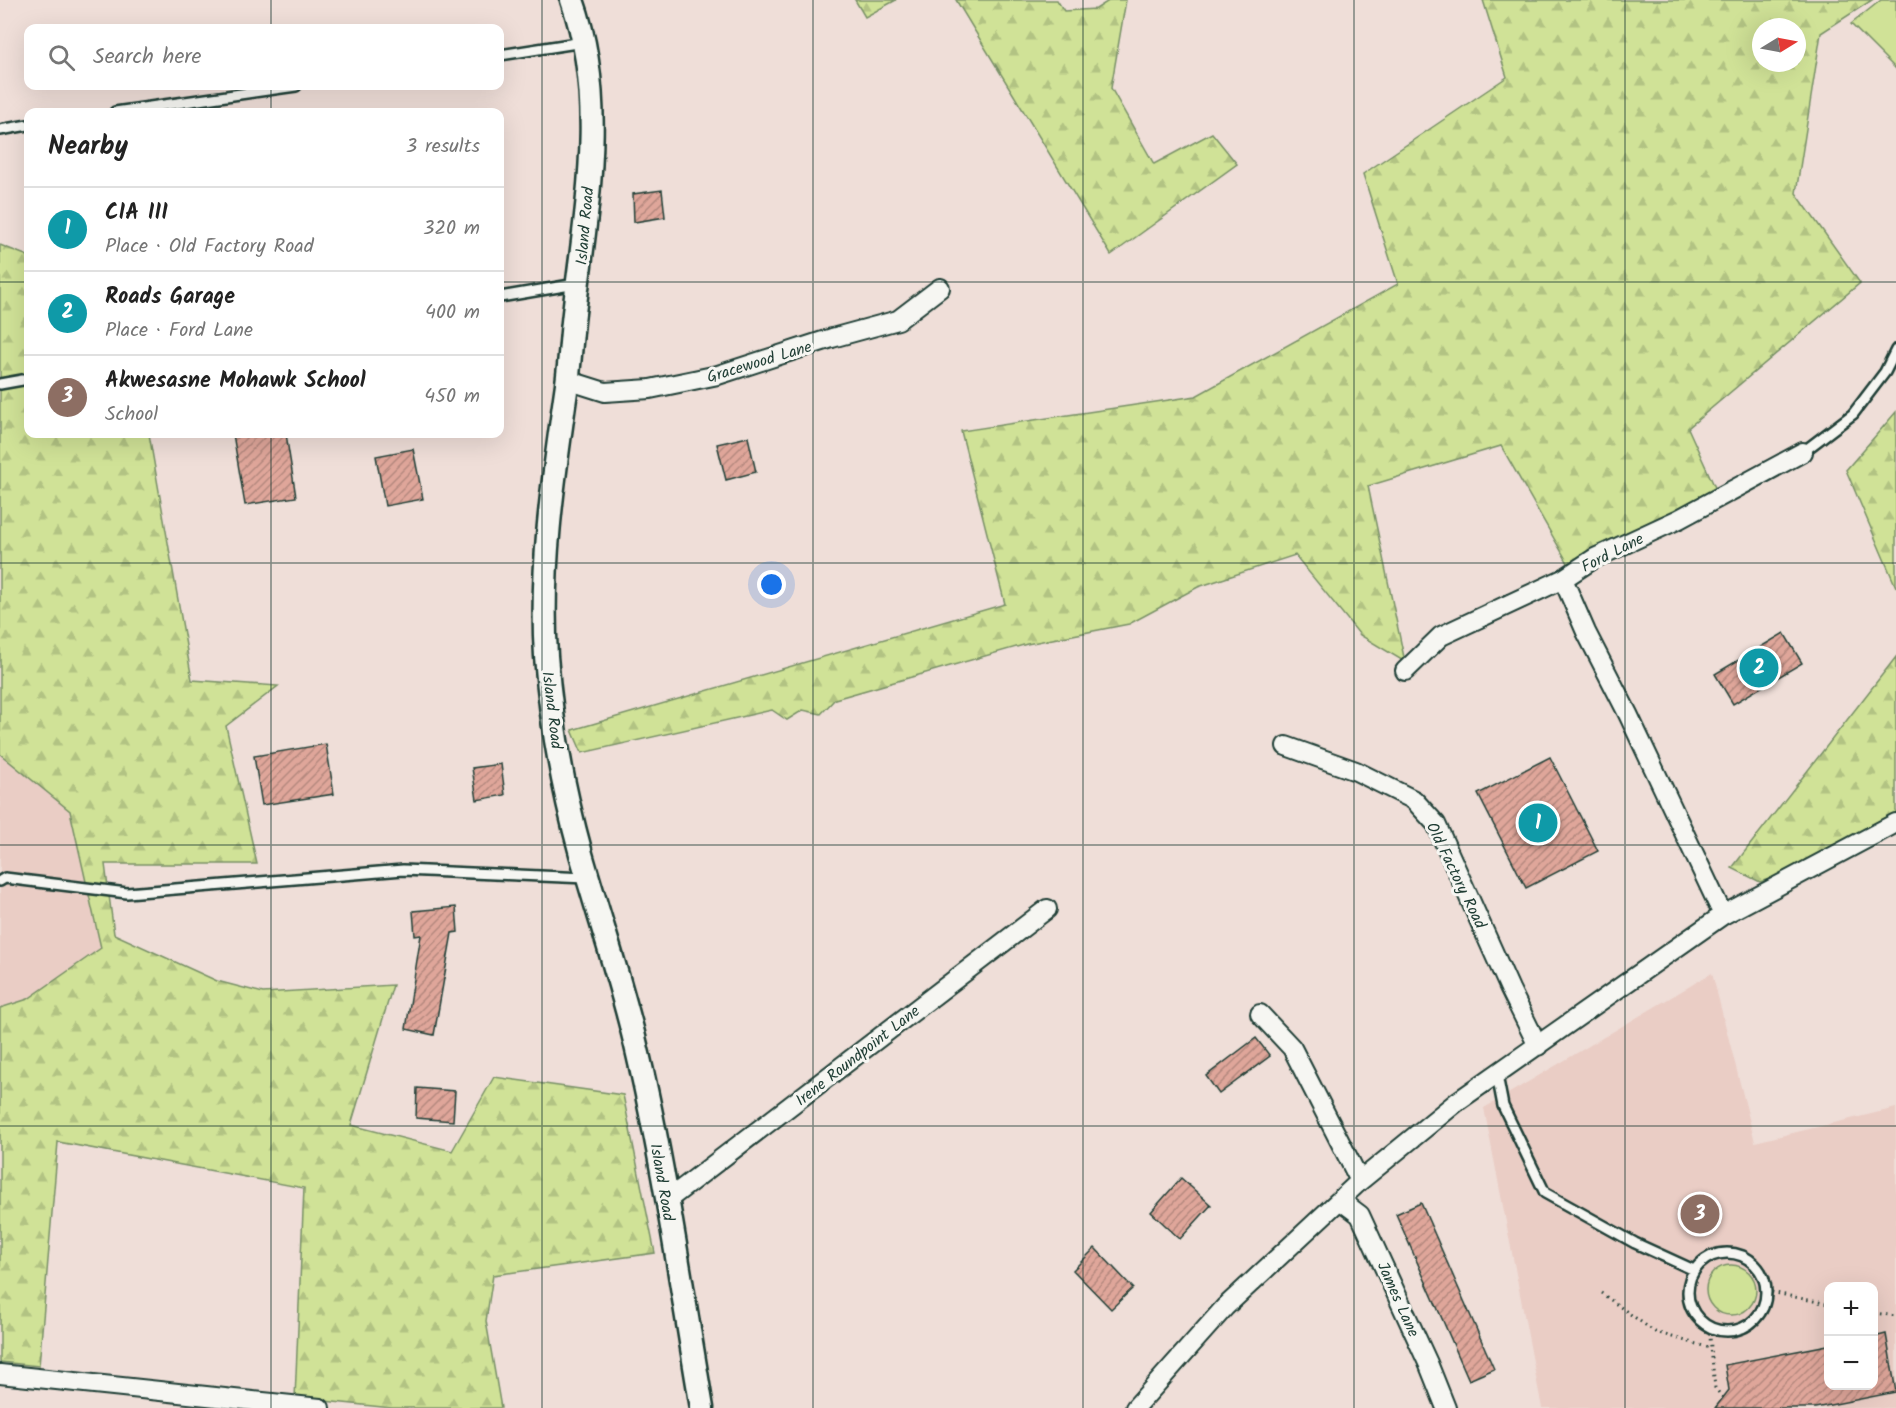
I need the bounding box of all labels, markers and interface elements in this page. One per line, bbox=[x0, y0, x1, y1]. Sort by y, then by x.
north arrow bbox=[1752, 18, 1806, 72]
search box bbox=[24, 24, 504, 90]
text: Search here bbox=[93, 40, 201, 75]
icon: search bbox=[45, 41, 78, 74]
text: Nearby bbox=[48, 126, 128, 168]
text: 3 results bbox=[406, 131, 480, 163]
street label: Island Road bbox=[570, 185, 601, 266]
text: CIA III bbox=[105, 196, 168, 231]
text: 1 bbox=[64, 213, 71, 245]
text: 320 m bbox=[423, 213, 480, 245]
text: Place · Old Factory Road bbox=[105, 231, 314, 263]
text: Roads Garage bbox=[105, 280, 235, 315]
text: 2 bbox=[62, 297, 73, 329]
text: 400 m bbox=[425, 297, 480, 329]
text: Place · Ford Lane bbox=[105, 315, 253, 347]
street label: Gracewood Lane bbox=[704, 335, 815, 390]
text: Akwesasne Mohawk School bbox=[105, 364, 366, 399]
text: 3 bbox=[62, 381, 73, 413]
text: 450 m bbox=[424, 381, 480, 413]
text: School bbox=[105, 399, 158, 431]
street label: Ford Lane bbox=[1577, 527, 1648, 580]
your location bbox=[757, 570, 786, 599]
pin: 2 bbox=[1740, 646, 1778, 690]
street label: Island Road bbox=[534, 670, 569, 752]
pin: 1 bbox=[1518, 800, 1558, 846]
street label: Old Factory Road bbox=[1419, 818, 1493, 934]
street label: Irene Roundpoint Lane bbox=[790, 999, 926, 1113]
street label: Island Road bbox=[642, 1142, 681, 1224]
pin: 3 bbox=[1680, 1192, 1720, 1236]
street label: James Lane bbox=[1370, 1258, 1425, 1341]
map controls bbox=[1824, 1282, 1878, 1390]
button: + bbox=[1824, 1282, 1878, 1336]
button: − bbox=[1824, 1336, 1878, 1390]

